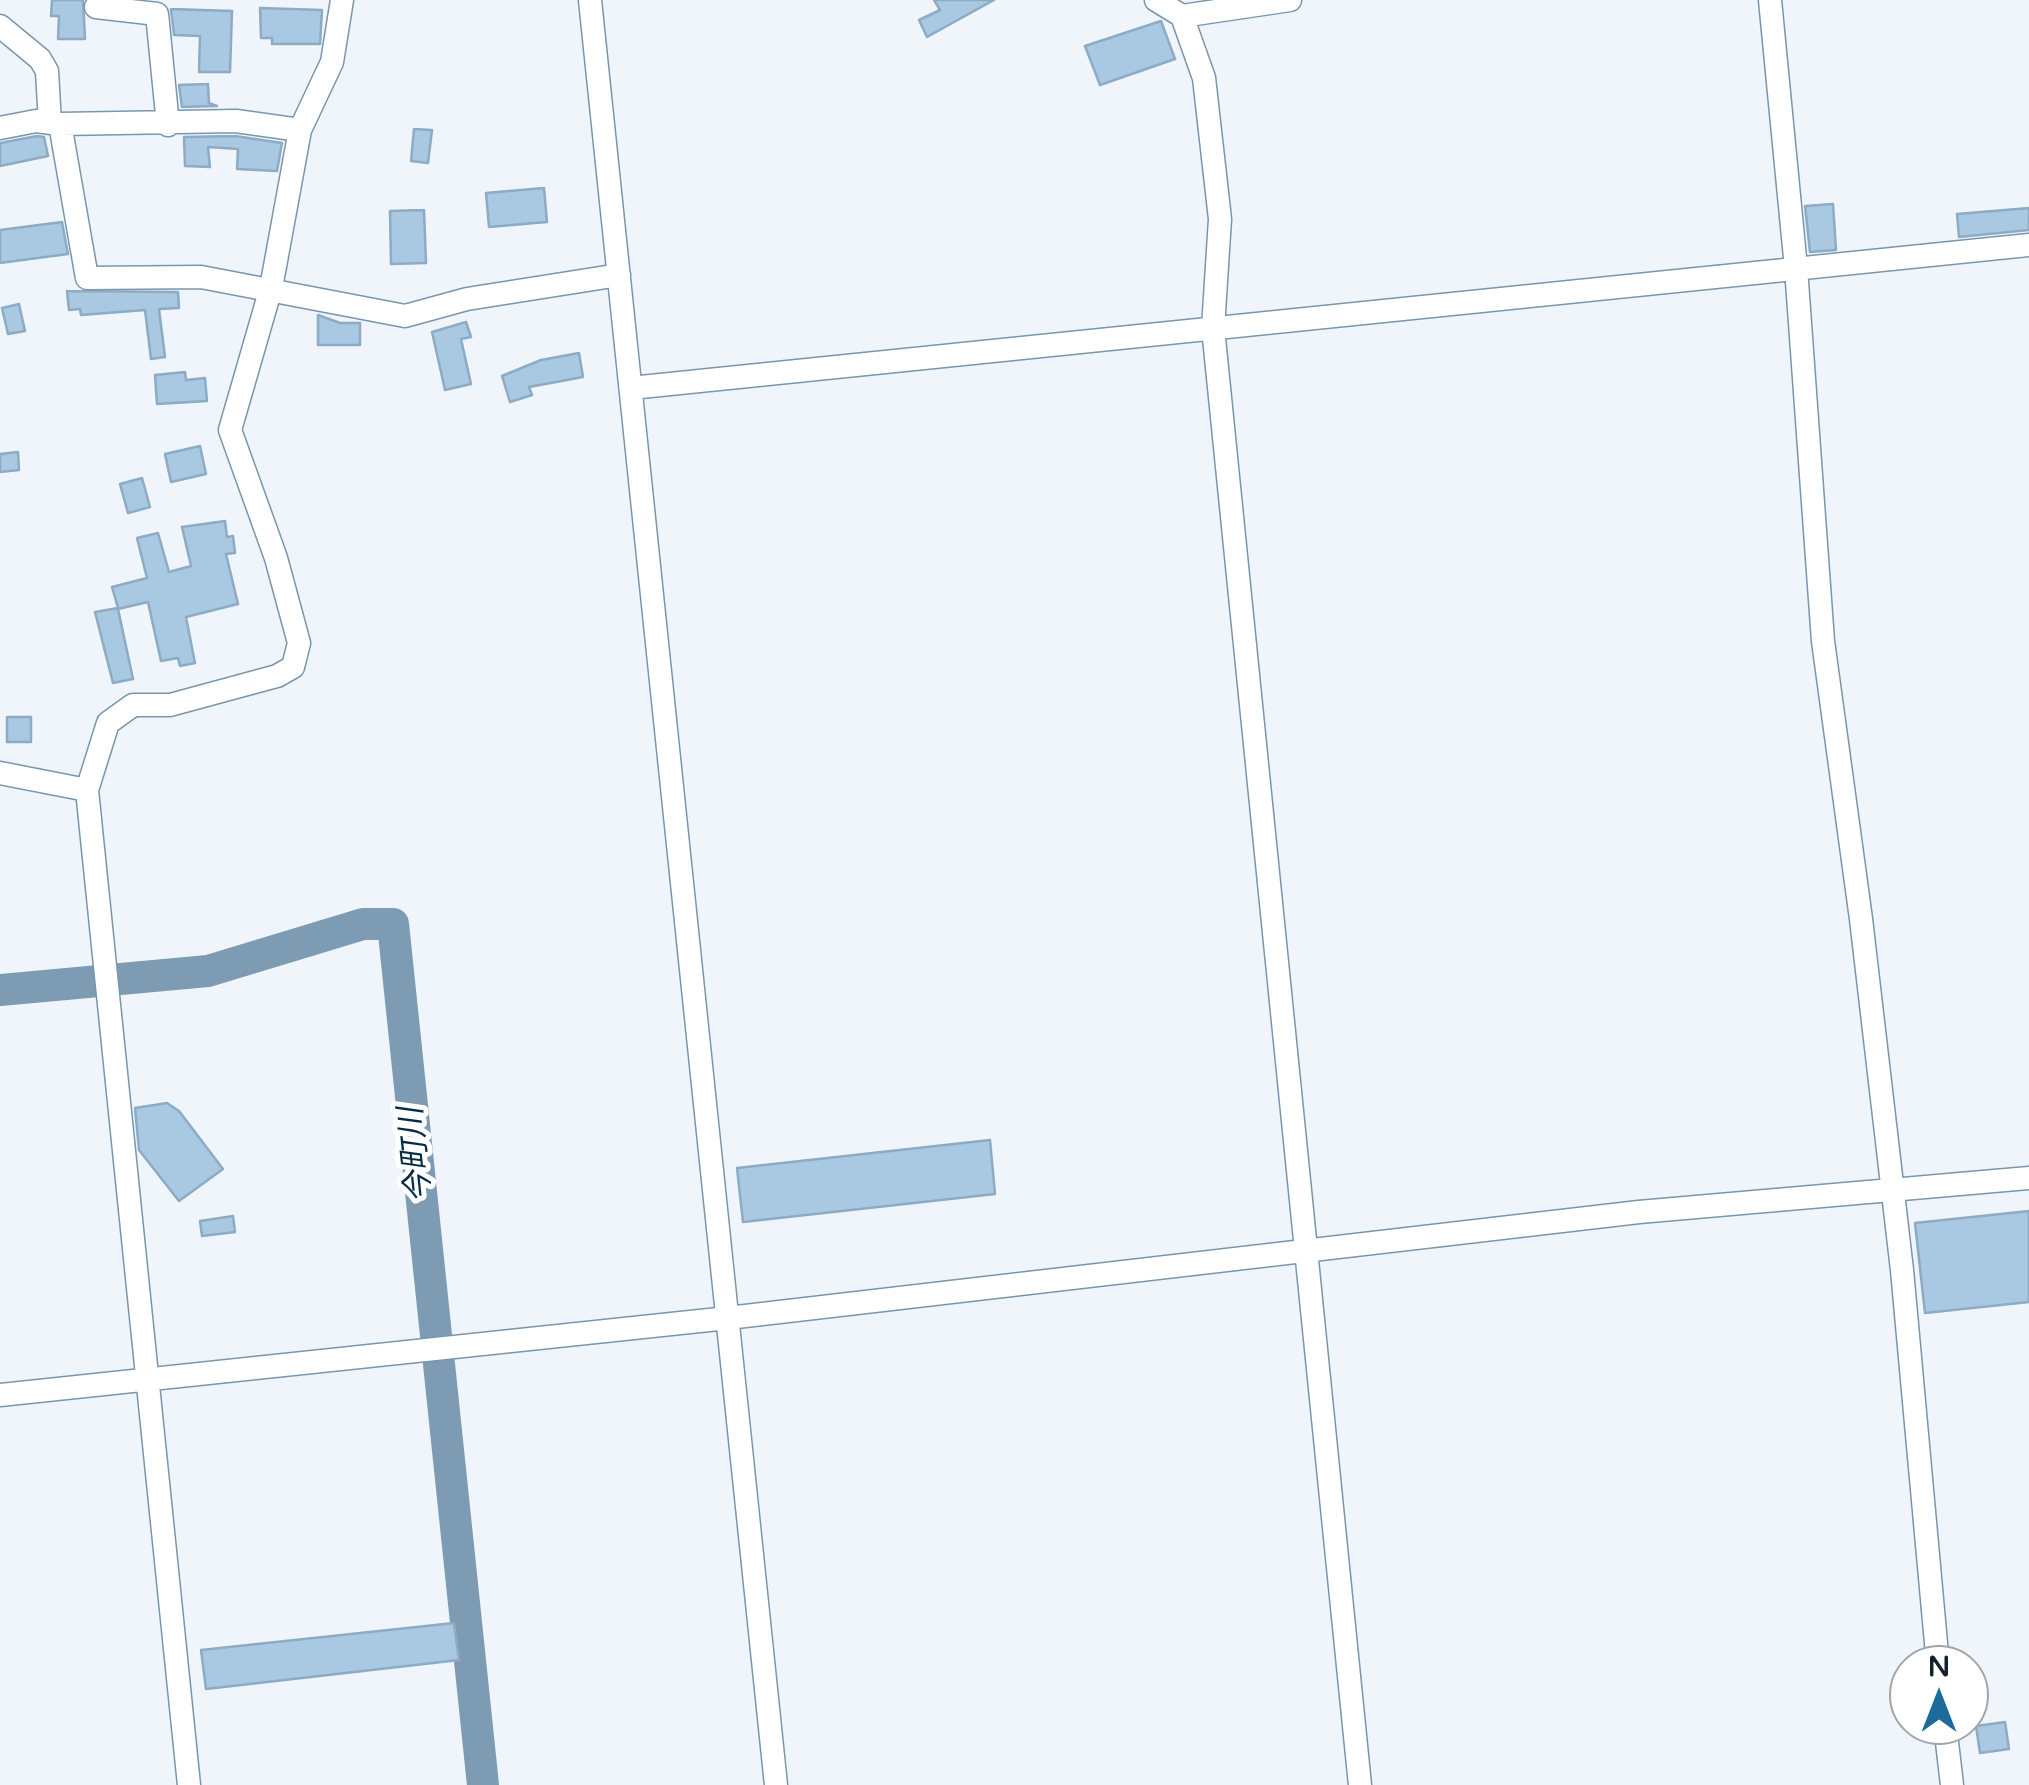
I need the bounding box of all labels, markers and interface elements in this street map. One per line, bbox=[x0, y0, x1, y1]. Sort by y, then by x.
water label: 今町川 bbox=[393, 1105, 441, 1205]
north arrow bbox=[1889, 1645, 1989, 1745]
text: N bbox=[1928, 1650, 1950, 1684]

